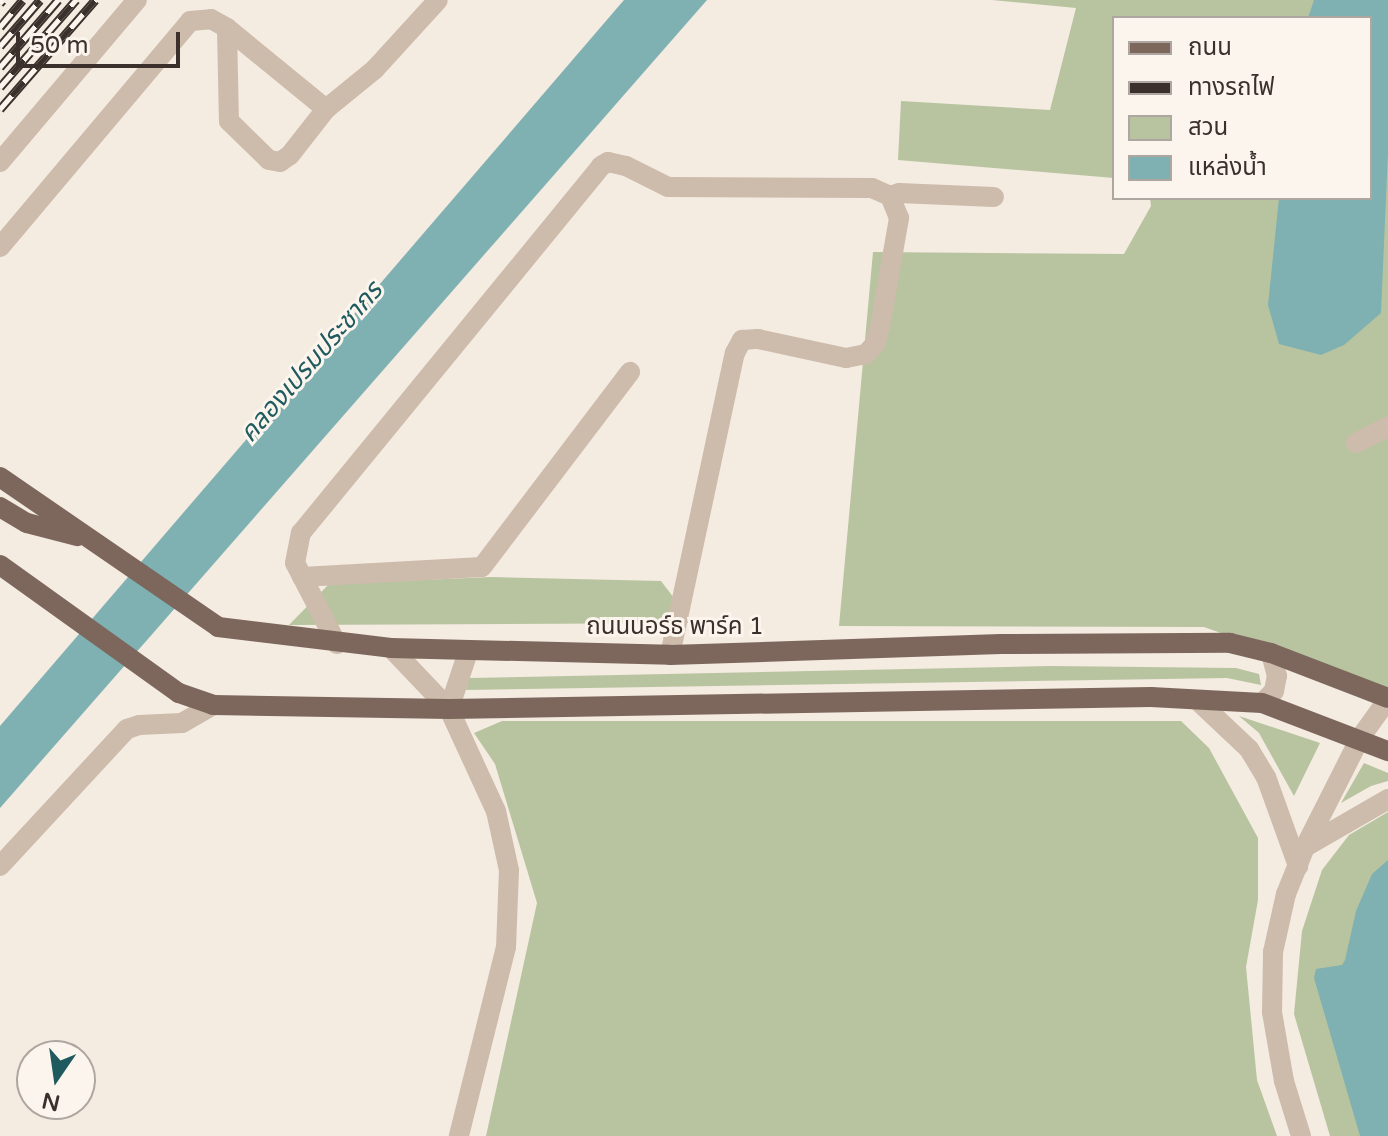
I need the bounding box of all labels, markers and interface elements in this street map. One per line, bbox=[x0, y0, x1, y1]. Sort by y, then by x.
scale bar bbox=[20, 16, 184, 66]
legend bbox=[1112, 16, 1372, 200]
text: 50 m bbox=[30, 31, 88, 60]
text: ถนน bbox=[1188, 33, 1232, 62]
text: ทางรถไฟ bbox=[1188, 73, 1275, 102]
text: สวน bbox=[1188, 113, 1228, 142]
text: แหล่งน้ำ bbox=[1188, 153, 1267, 182]
water label: คลองเปรมประชากร bbox=[233, 276, 389, 448]
street label: ถนนนอร์ธ พาร์ค 1 bbox=[586, 613, 764, 641]
north arrow bbox=[16, 1040, 96, 1120]
text: N bbox=[40, 1087, 63, 1116]

